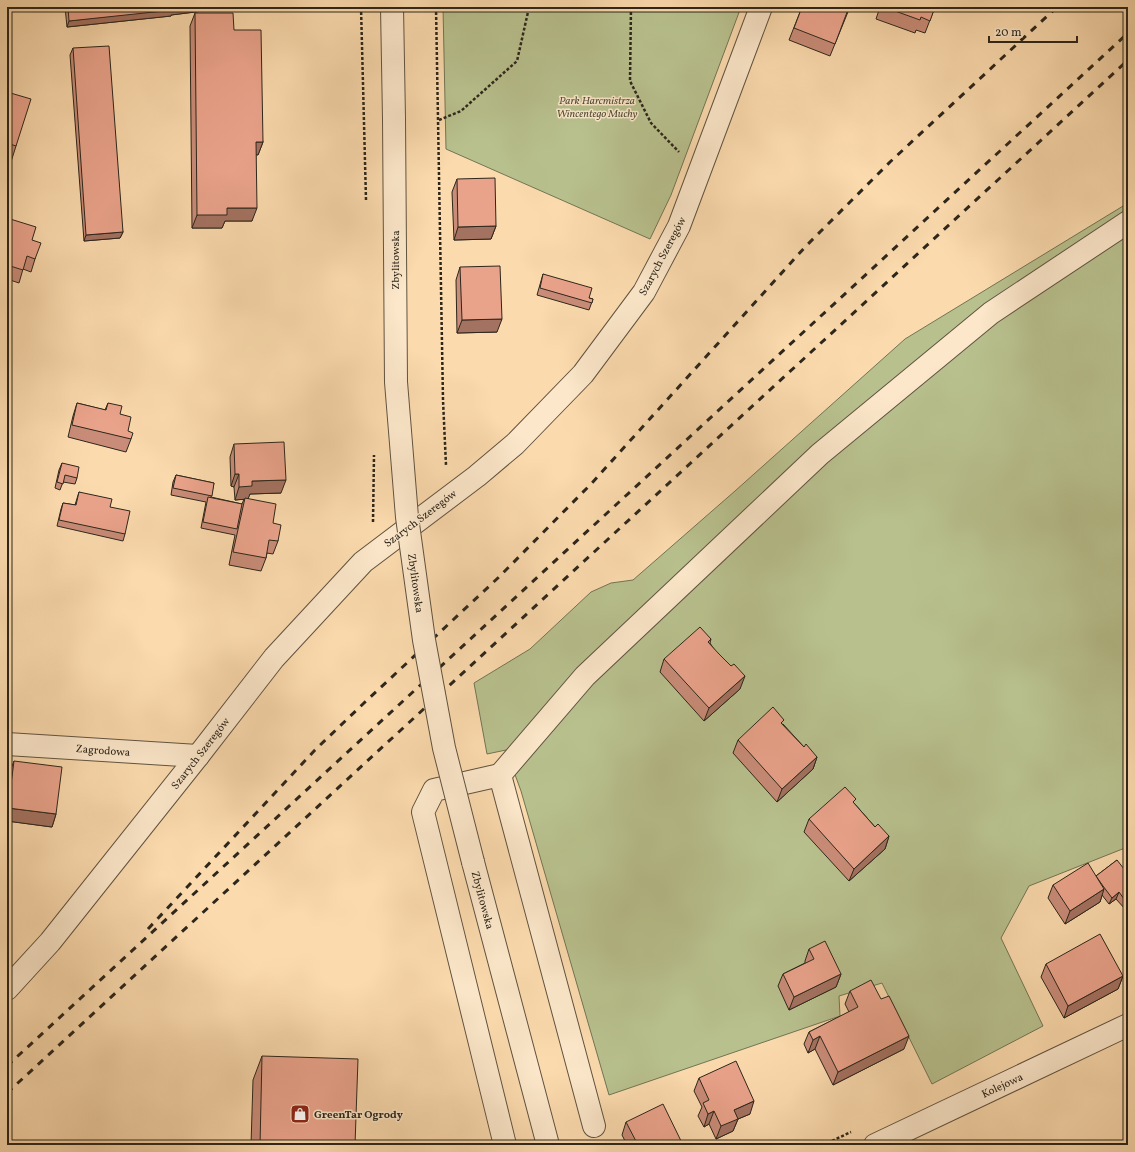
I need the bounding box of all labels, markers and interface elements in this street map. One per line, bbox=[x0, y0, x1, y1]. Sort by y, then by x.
scale bar bbox=[989, 18, 1077, 44]
text: 20 m bbox=[995, 25, 1022, 41]
park label: Park Harcmistrza Wincentego Muchy bbox=[556, 94, 638, 122]
street label: Szarych Szeregów bbox=[636, 214, 691, 299]
street label: Zbylitowska bbox=[389, 230, 404, 290]
street label: Szarych Szeregów bbox=[381, 487, 461, 551]
street label: Zbylitowska bbox=[403, 553, 426, 614]
street label: Szarych Szeregów bbox=[168, 714, 234, 793]
street label: Zagrodowa bbox=[75, 742, 131, 761]
street label: Zbylitowska bbox=[467, 870, 497, 932]
street label: Kolejowa bbox=[979, 1070, 1026, 1102]
shop icon: GreenTar Ogrody bbox=[289, 1103, 311, 1125]
place label: GreenTar Ogrody bbox=[314, 1108, 404, 1123]

